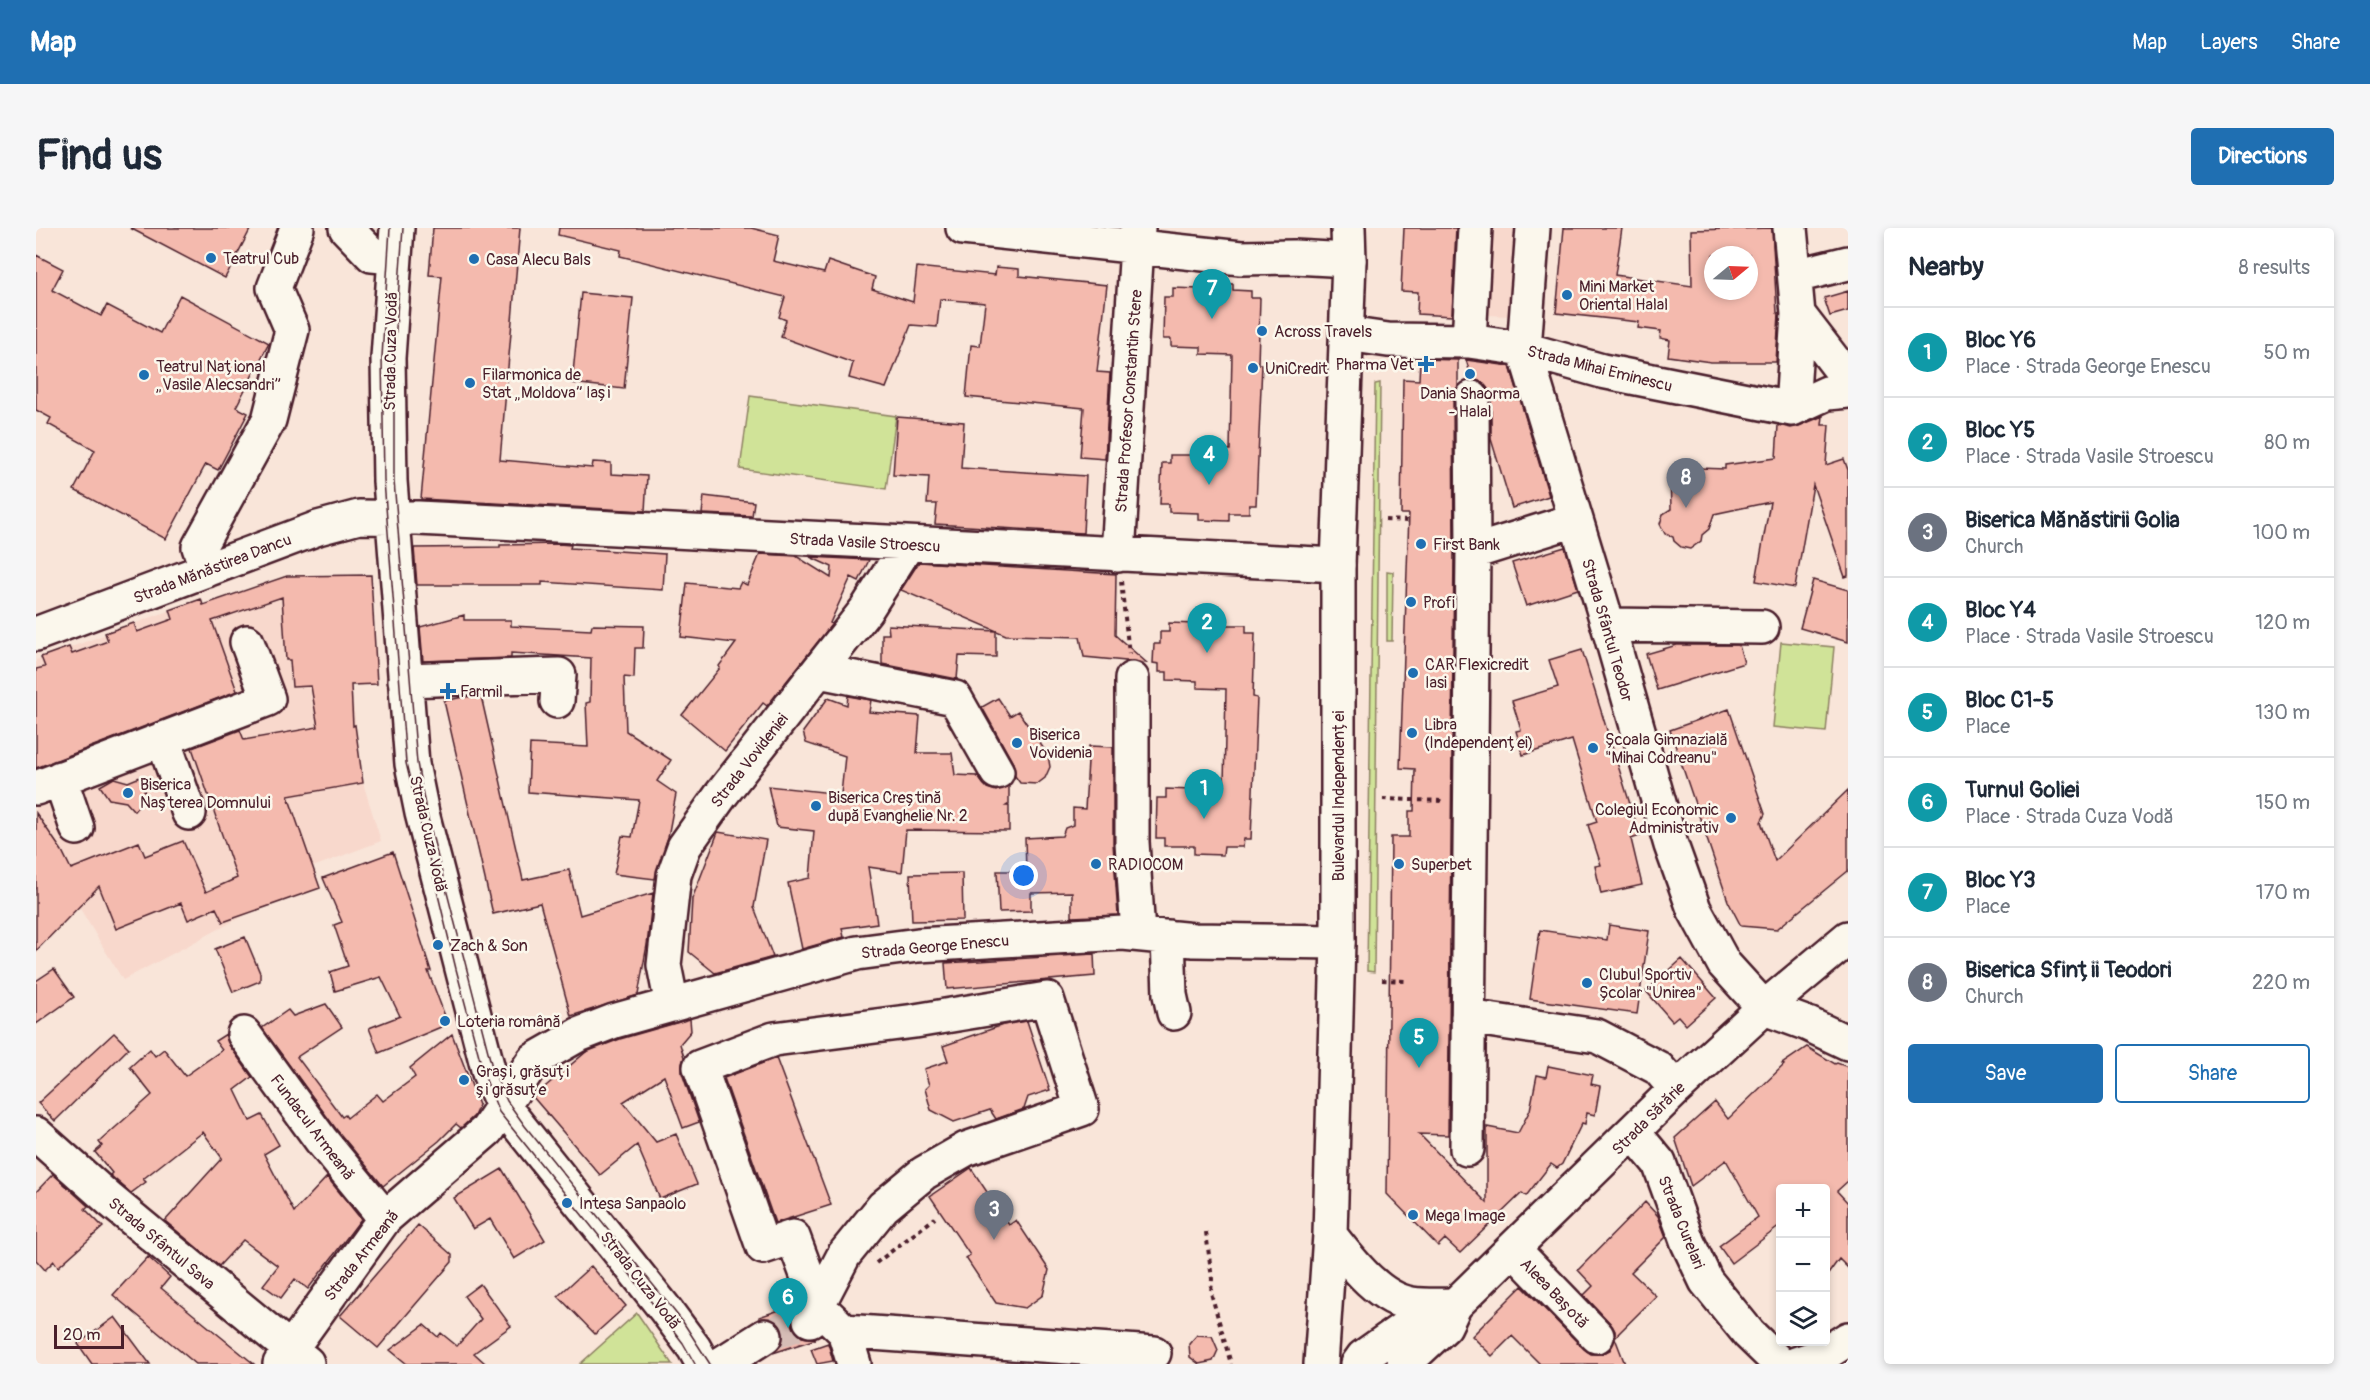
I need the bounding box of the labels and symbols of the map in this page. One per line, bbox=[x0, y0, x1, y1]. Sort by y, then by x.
north arrow bbox=[1704, 246, 1758, 300]
place label: Teatrul Cub bbox=[223, 249, 299, 269]
place label: Casa Alecu Bals bbox=[486, 250, 591, 270]
marker: Teatrul Cub bbox=[204, 251, 218, 265]
marker: Casa Alecu Bals bbox=[467, 252, 481, 266]
pin: 7 bbox=[1192, 270, 1232, 319]
place label: Mini Market Oriental Halal bbox=[1579, 277, 1668, 315]
marker: Mini Market Oriental Halal bbox=[1560, 288, 1574, 302]
street label: Strada Profesor Constantin Stere bbox=[1111, 289, 1147, 513]
street label: Strada Cuza Vodă bbox=[380, 291, 402, 411]
place label: Across Travels bbox=[1274, 322, 1372, 342]
marker: Across Travels bbox=[1255, 324, 1269, 338]
street label: Strada Mihai Eminescu bbox=[1525, 341, 1674, 397]
place label: Pharma Vet bbox=[1335, 355, 1415, 375]
place label: Teatrul Național „Vasile Alecsandri” bbox=[156, 357, 281, 395]
marker: Pharma Vet bbox=[1419, 357, 1433, 371]
place label: UniCredit bbox=[1265, 359, 1328, 379]
marker: UniCredit bbox=[1246, 361, 1260, 375]
place label: Filarmonica de Stat „Moldova” Iași bbox=[482, 365, 610, 403]
marker: Dania Shaorma - Halal bbox=[1463, 367, 1477, 381]
marker: Teatrul Național „Vasile Alecsandri” bbox=[137, 368, 151, 382]
marker: Filarmonica de Stat „Moldova” Iași bbox=[463, 376, 477, 390]
place label: Dania Shaorma - Halal bbox=[1420, 384, 1520, 422]
pin: 4 bbox=[1190, 436, 1228, 485]
pin: 8 bbox=[1666, 458, 1706, 508]
street label: Strada Vasile Stroescu bbox=[789, 529, 941, 557]
street label: Strada Mănăstirea Dancu bbox=[131, 530, 294, 608]
place label: First Bank bbox=[1433, 535, 1500, 555]
marker: First Bank bbox=[1414, 537, 1428, 551]
street label: Strada Sfântul Teodor bbox=[1577, 556, 1637, 704]
place label: Profi bbox=[1423, 593, 1455, 613]
marker: Profi bbox=[1404, 595, 1418, 609]
pin: 2 bbox=[1188, 604, 1226, 653]
place label: CAR Flexicredit Iasi bbox=[1425, 655, 1529, 693]
marker: CAR Flexicredit Iasi bbox=[1406, 666, 1420, 680]
place label: Farmil bbox=[460, 682, 503, 702]
marker: Farmil bbox=[441, 684, 455, 698]
street label: Strada Vovideniei bbox=[707, 709, 793, 812]
street label: Bulevardul Independenței bbox=[1329, 711, 1349, 881]
place label: Libra (Independenței) bbox=[1424, 715, 1533, 753]
place label: Biserica Vovidenia bbox=[1029, 725, 1092, 763]
marker: Libra (Independenței) bbox=[1405, 726, 1419, 740]
place label: Școala Gimnazială "Mihai Codreanu" bbox=[1605, 730, 1728, 768]
marker: Biserica Vovidenia bbox=[1010, 736, 1024, 750]
marker: Școala Gimnazială "Mihai Codreanu" bbox=[1586, 741, 1600, 755]
pin: 1 bbox=[1184, 770, 1224, 819]
street label: Strada Cuza Vodă bbox=[405, 774, 451, 895]
place label: Biserica Nașterea Domnului bbox=[140, 775, 271, 813]
marker: Biserica Nașterea Domnului bbox=[121, 786, 135, 800]
place label: Biserica Creștină după Evanghelie Nr. 2 bbox=[828, 788, 968, 826]
marker: Biserica Creștină după Evanghelie Nr. 2 bbox=[809, 799, 823, 813]
place label: Colegiul Economic Administrativ bbox=[1595, 800, 1719, 838]
marker: Colegiul Economic Administrativ bbox=[1724, 811, 1738, 825]
place label: RADIOCOM bbox=[1108, 855, 1183, 875]
place label: Superbet bbox=[1411, 855, 1472, 875]
marker: RADIOCOM bbox=[1089, 857, 1103, 871]
marker: Superbet bbox=[1392, 857, 1406, 871]
your location bbox=[1009, 861, 1038, 890]
street label: Strada George Enescu bbox=[860, 931, 1010, 963]
place label: Zach & Son bbox=[450, 936, 528, 956]
marker: Zach & Son bbox=[431, 938, 445, 952]
place label: Clubul Sportiv Școlar "Unirea" bbox=[1599, 965, 1702, 1003]
marker: Clubul Sportiv Școlar "Unirea" bbox=[1580, 976, 1594, 990]
place label: Loteria română bbox=[457, 1012, 561, 1032]
marker: Loteria română bbox=[438, 1014, 452, 1028]
pin: 5 bbox=[1400, 1018, 1438, 1068]
place label: Grași, grăsuți și grăsuțe bbox=[476, 1062, 569, 1100]
street label: Fundacul Armeană bbox=[266, 1070, 359, 1185]
marker: Grași, grăsuți și grăsuțe bbox=[457, 1073, 471, 1087]
street label: Strada Sărărie bbox=[1608, 1078, 1690, 1160]
street label: Strada Curelari bbox=[1653, 1173, 1709, 1272]
pin: 3 bbox=[974, 1190, 1014, 1240]
street label: Strada Sfântul Sava bbox=[104, 1193, 219, 1294]
place label: Intesa Sanpaolo bbox=[579, 1194, 687, 1214]
marker: Intesa Sanpaolo bbox=[560, 1196, 574, 1210]
street label: Strada Armeană bbox=[320, 1206, 404, 1305]
place label: Mega Image bbox=[1425, 1206, 1506, 1226]
marker: Mega Image bbox=[1406, 1208, 1420, 1222]
street label: Strada Cuza Vodă bbox=[596, 1228, 685, 1334]
street label: Aleea Bașotă bbox=[1516, 1254, 1593, 1333]
pin: 6 bbox=[768, 1278, 807, 1328]
scale bar bbox=[54, 1322, 124, 1350]

